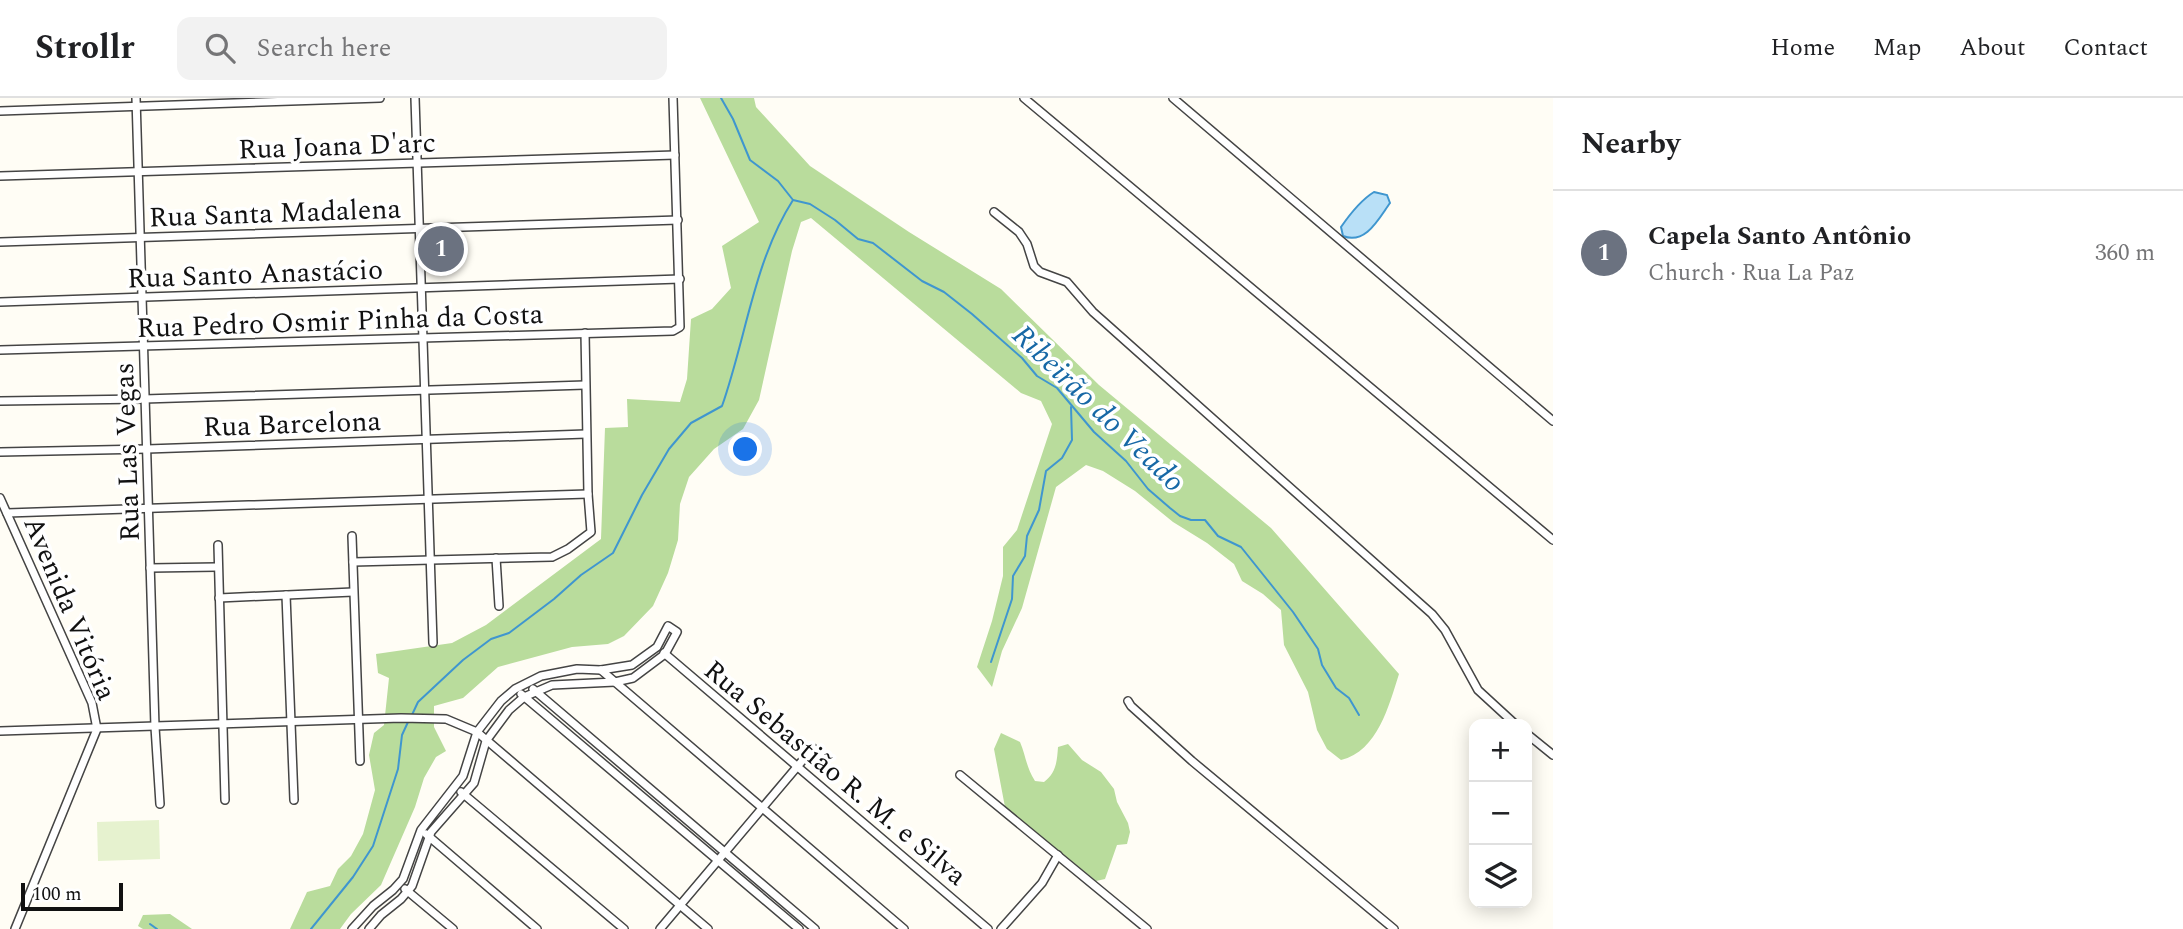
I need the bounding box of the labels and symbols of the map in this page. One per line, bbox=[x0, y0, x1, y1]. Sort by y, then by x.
street label: Rua Joana D'arc bbox=[237, 122, 437, 171]
street label: Rua Santa Madalena bbox=[148, 188, 402, 239]
pin: 1 bbox=[418, 223, 464, 275]
street label: Rua Santo Anastácio bbox=[126, 249, 384, 300]
street label: Rua Pedro Osmir Pinha da Costa bbox=[136, 293, 545, 350]
water label: Ribeirão do Veado bbox=[1001, 314, 1196, 504]
street label: Rua Las Vegas bbox=[103, 362, 152, 542]
street label: Rua Barcelona bbox=[202, 400, 382, 449]
your location bbox=[728, 432, 762, 466]
street label: Avenida Vitória bbox=[11, 510, 128, 708]
street label: Rua Sebastião R. M. e Silva bbox=[694, 650, 976, 897]
scale bar bbox=[21, 880, 122, 912]

